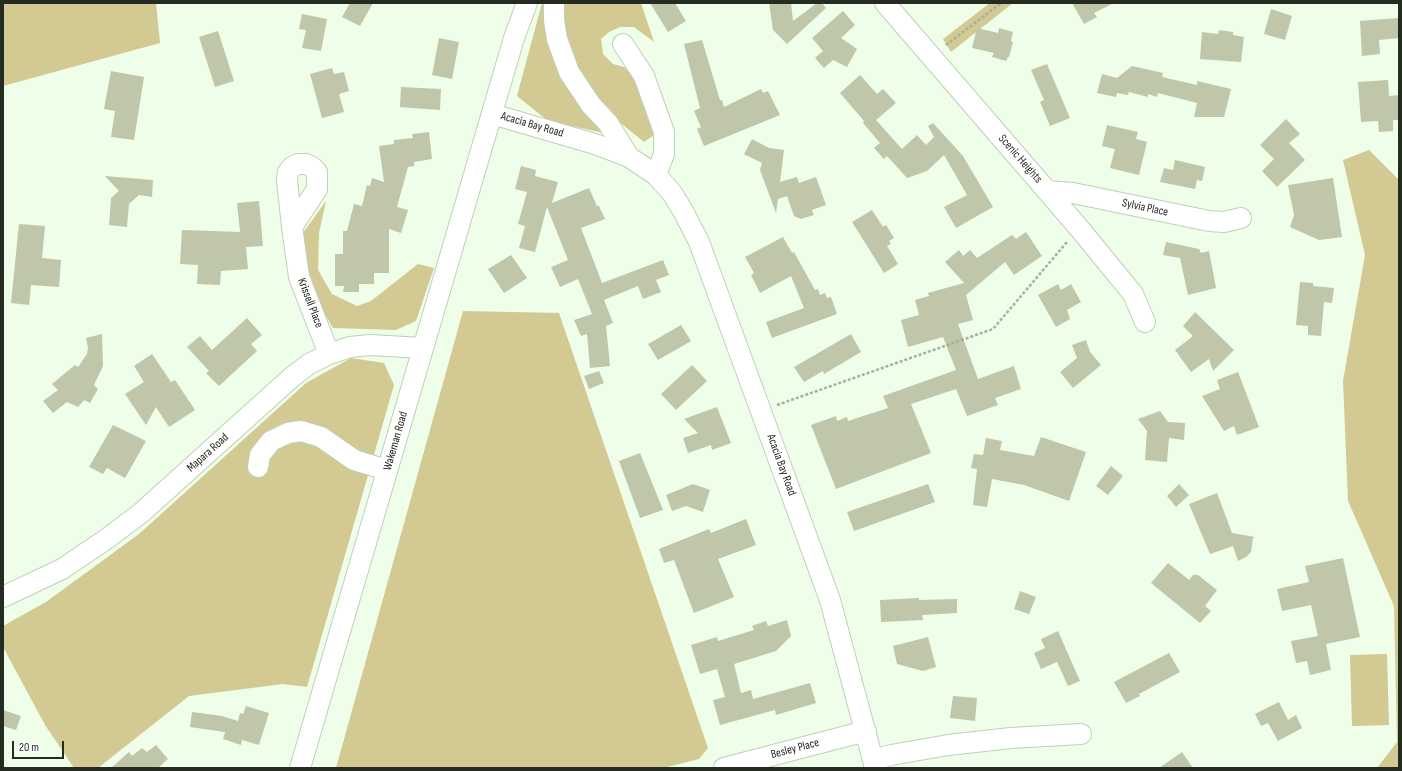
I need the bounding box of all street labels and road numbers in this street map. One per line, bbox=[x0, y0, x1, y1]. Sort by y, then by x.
street label: Acacia Bay Road bbox=[499, 109, 565, 141]
street label: Scenic Heights bbox=[995, 132, 1045, 186]
street label: Sylvia Place bbox=[1121, 196, 1169, 220]
street label: Krissell Place bbox=[294, 276, 326, 330]
street label: Wakeman Road bbox=[381, 410, 411, 472]
street label: Mapara Road bbox=[184, 431, 232, 475]
street label: Acacia Bay Road bbox=[763, 432, 799, 498]
street label: Besley Place bbox=[769, 736, 821, 762]

